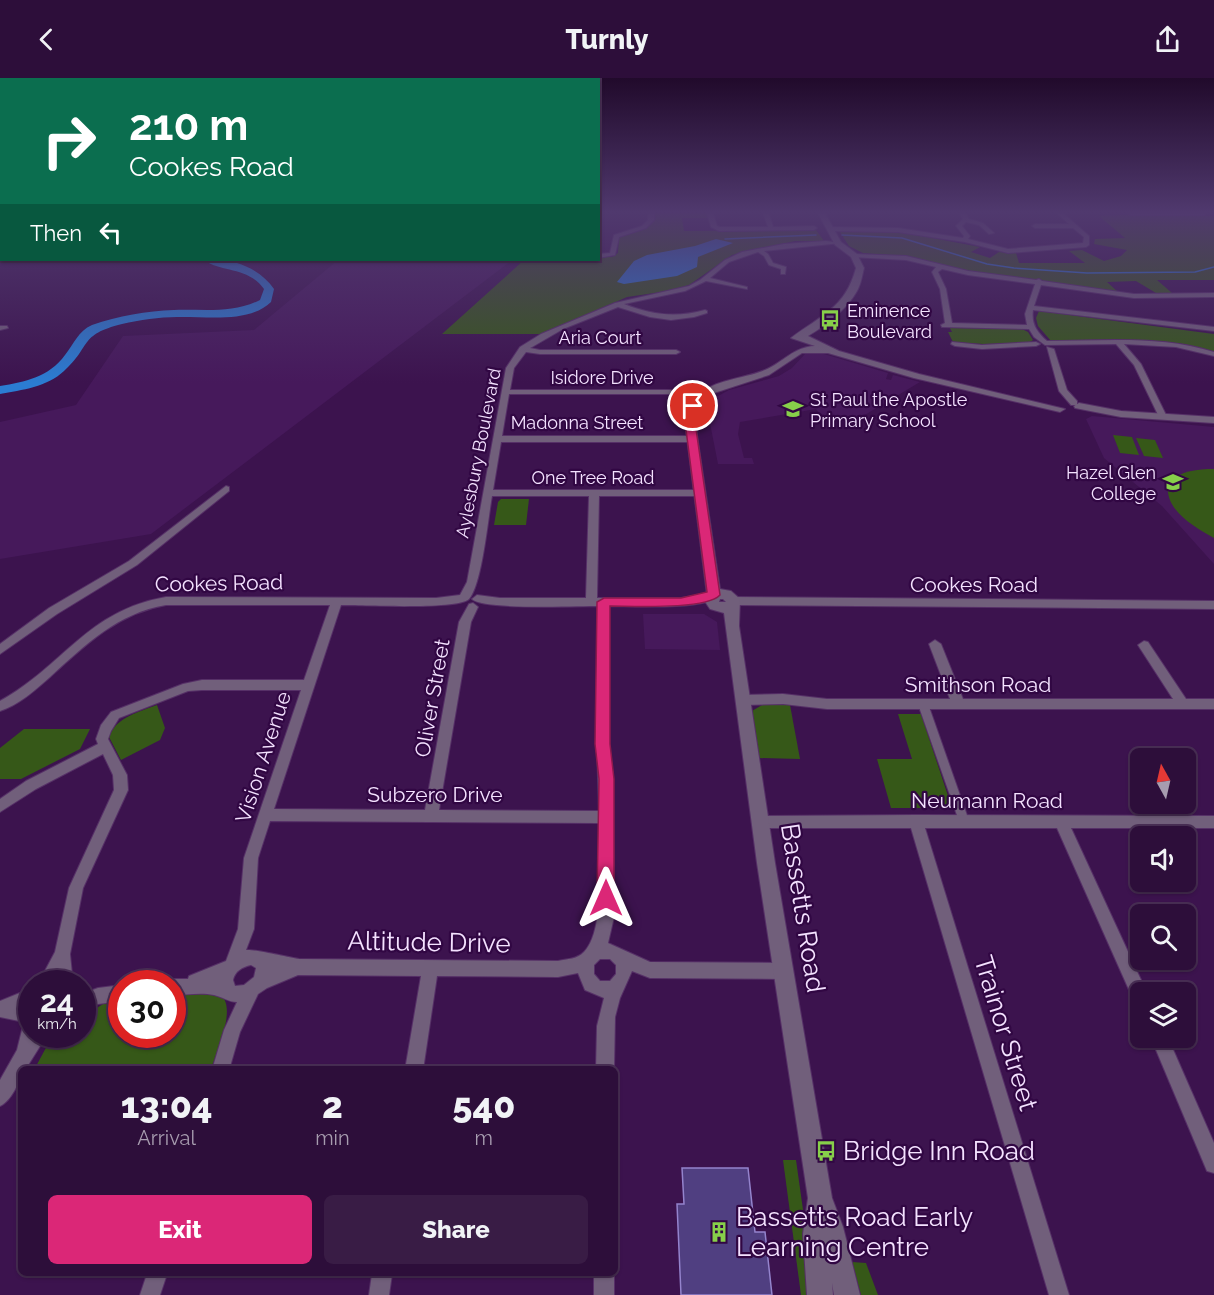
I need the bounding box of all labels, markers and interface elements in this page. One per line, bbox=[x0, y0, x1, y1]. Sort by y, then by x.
icon: back bbox=[30, 23, 63, 56]
icon: share bbox=[1151, 23, 1184, 56]
text: Turnly bbox=[566, 24, 648, 55]
text: 210 m bbox=[129, 101, 248, 150]
icon: right bbox=[30, 102, 108, 180]
text: Cookes Road bbox=[129, 151, 294, 182]
icon: left bbox=[94, 216, 127, 249]
text: Then bbox=[30, 220, 82, 246]
place label: Eminence Boulevard bbox=[847, 300, 932, 342]
bus stop icon: Eminence Boulevard bbox=[818, 308, 842, 332]
street label: Aria Court bbox=[559, 327, 641, 348]
street label: Aylesbury Boulevard bbox=[451, 366, 505, 540]
street label: Isidore Drive bbox=[550, 367, 654, 388]
pin bbox=[667, 380, 718, 431]
icon: arrive bbox=[676, 389, 709, 422]
place label: St Paul the Apostle Primary School bbox=[810, 389, 968, 431]
school or university icon: St Paul the Apostle Primary School bbox=[781, 397, 805, 421]
street label: Madonna Street bbox=[511, 412, 643, 433]
place label: Hazel Glen College bbox=[1066, 462, 1156, 504]
street label: One Tree Road bbox=[532, 467, 654, 488]
school or university icon: Hazel Glen College bbox=[1161, 470, 1185, 494]
street label: Cookes Road bbox=[155, 569, 283, 597]
street label: Cookes Road bbox=[910, 572, 1038, 597]
street label: Oliver Street bbox=[409, 637, 455, 759]
street label: Smithson Road bbox=[905, 672, 1051, 697]
street label: Vision Avenue bbox=[230, 688, 296, 826]
north arrow bbox=[1130, 748, 1196, 814]
map controls bbox=[1130, 748, 1196, 1048]
street label: Subzero Drive bbox=[367, 782, 503, 807]
street label: Neumann Road bbox=[911, 788, 1063, 813]
street label: Bassetts Road bbox=[775, 821, 831, 995]
button: sound bbox=[1130, 826, 1196, 892]
position arrow bbox=[574, 866, 638, 930]
button: search bbox=[1130, 904, 1196, 970]
street label: Altitude Drive bbox=[347, 926, 511, 958]
street label: Trainor Street bbox=[968, 952, 1044, 1114]
speed limit sign: 30 bbox=[108, 970, 186, 1048]
button: layers bbox=[1130, 982, 1196, 1048]
text: 24 bbox=[40, 984, 74, 1019]
text: km/h bbox=[37, 1015, 77, 1033]
text: 13:04 bbox=[121, 1084, 213, 1126]
text: 2 bbox=[322, 1084, 343, 1126]
text: 540 bbox=[452, 1084, 515, 1126]
text: Arrival bbox=[137, 1126, 196, 1150]
text: min bbox=[315, 1126, 350, 1150]
text: m bbox=[475, 1126, 493, 1150]
place label: Bridge Inn Road bbox=[843, 1136, 1035, 1166]
bus stop icon: Bridge Inn Road bbox=[814, 1139, 838, 1163]
button: Exit bbox=[48, 1195, 312, 1264]
button: Share bbox=[324, 1195, 588, 1264]
place label: Bassetts Road Early Learning Centre bbox=[736, 1202, 973, 1262]
building icon: Bassetts Road Early Learning Centre bbox=[707, 1220, 731, 1244]

